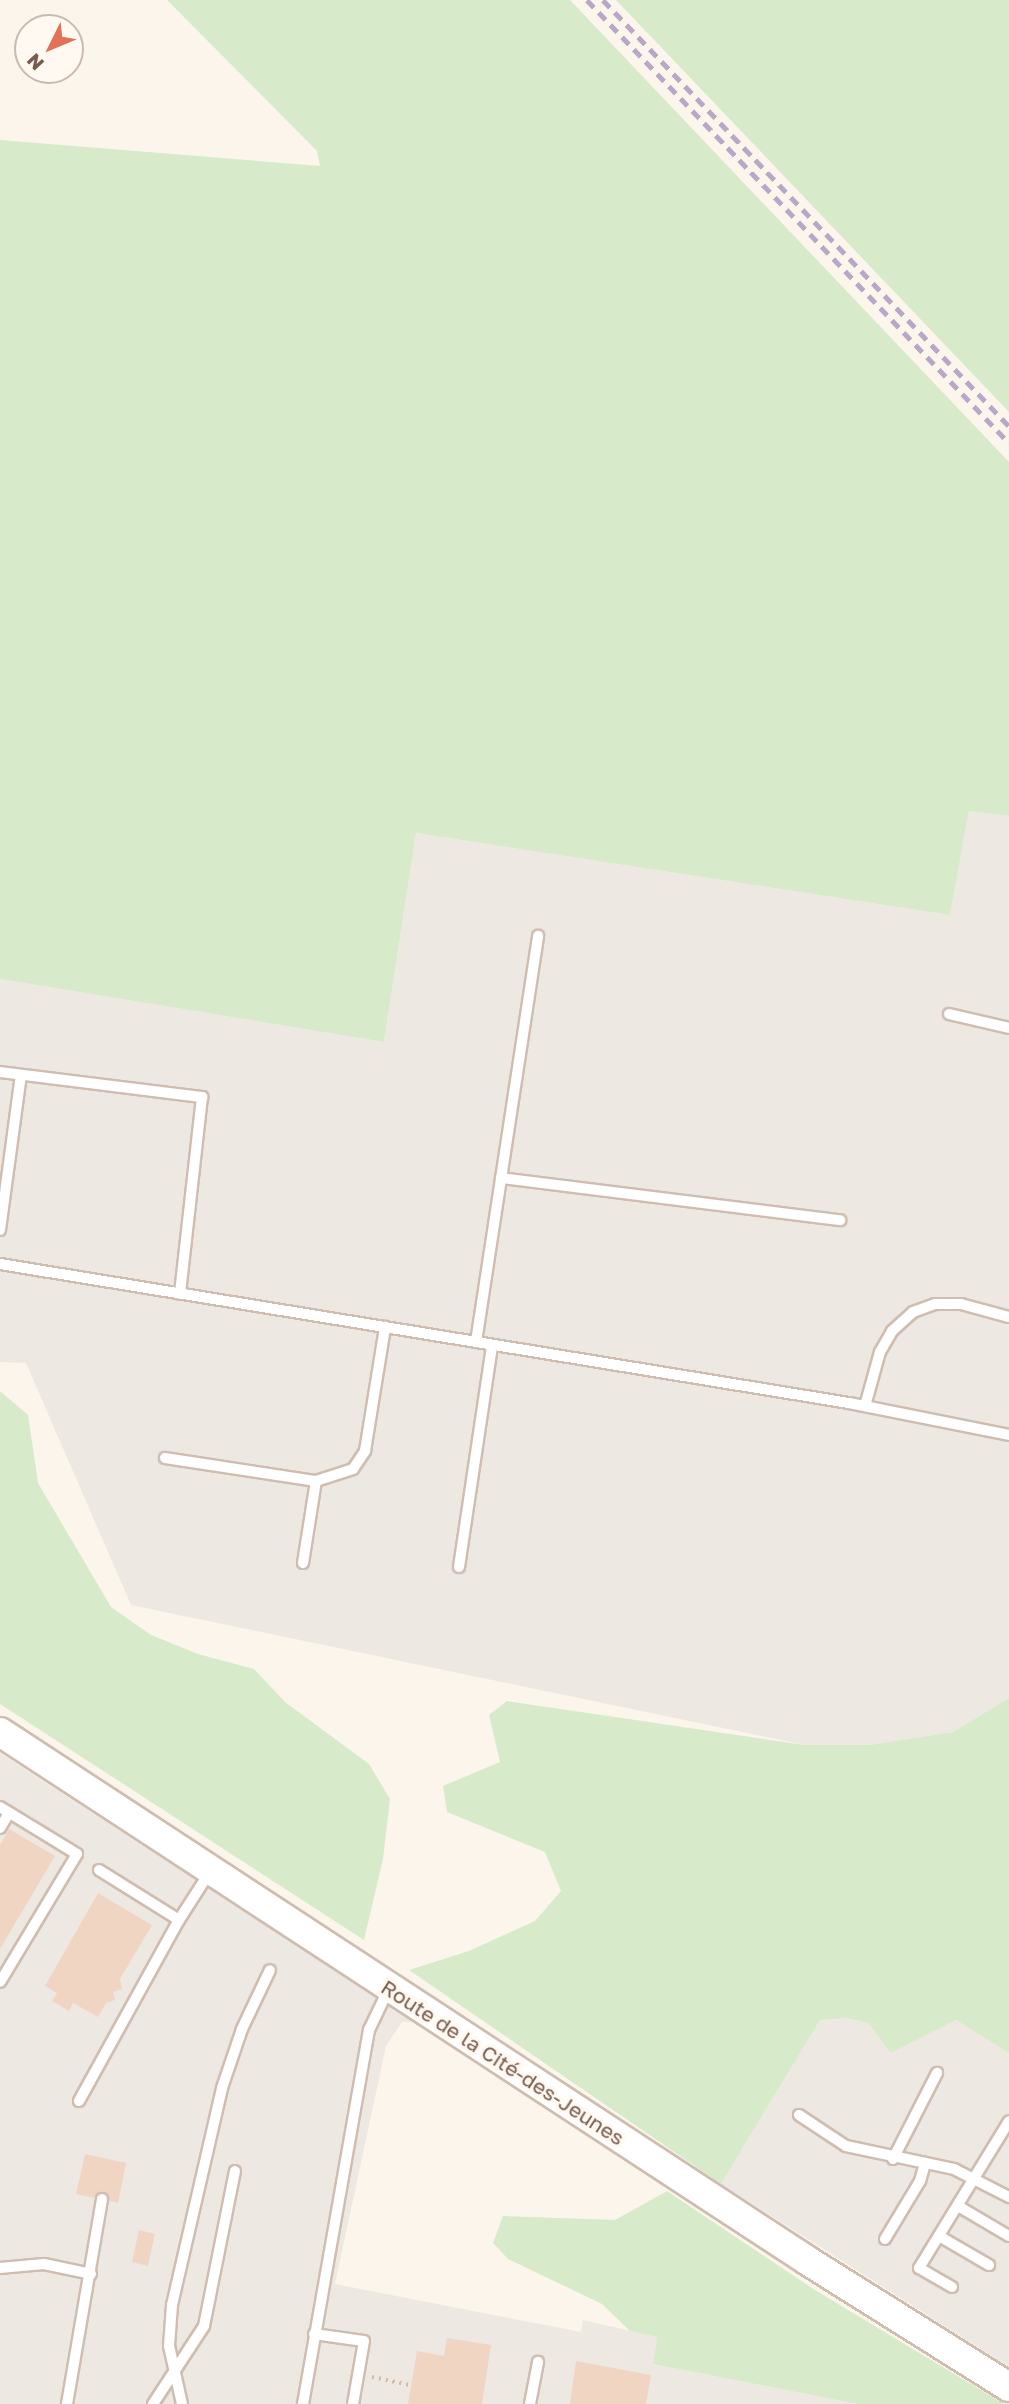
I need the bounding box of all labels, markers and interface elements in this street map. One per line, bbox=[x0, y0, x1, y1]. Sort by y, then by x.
north arrow bbox=[14, 14, 84, 84]
text: N bbox=[21, 49, 48, 75]
street label: Route de la Cité-des-Jeunes bbox=[377, 1974, 629, 2150]

